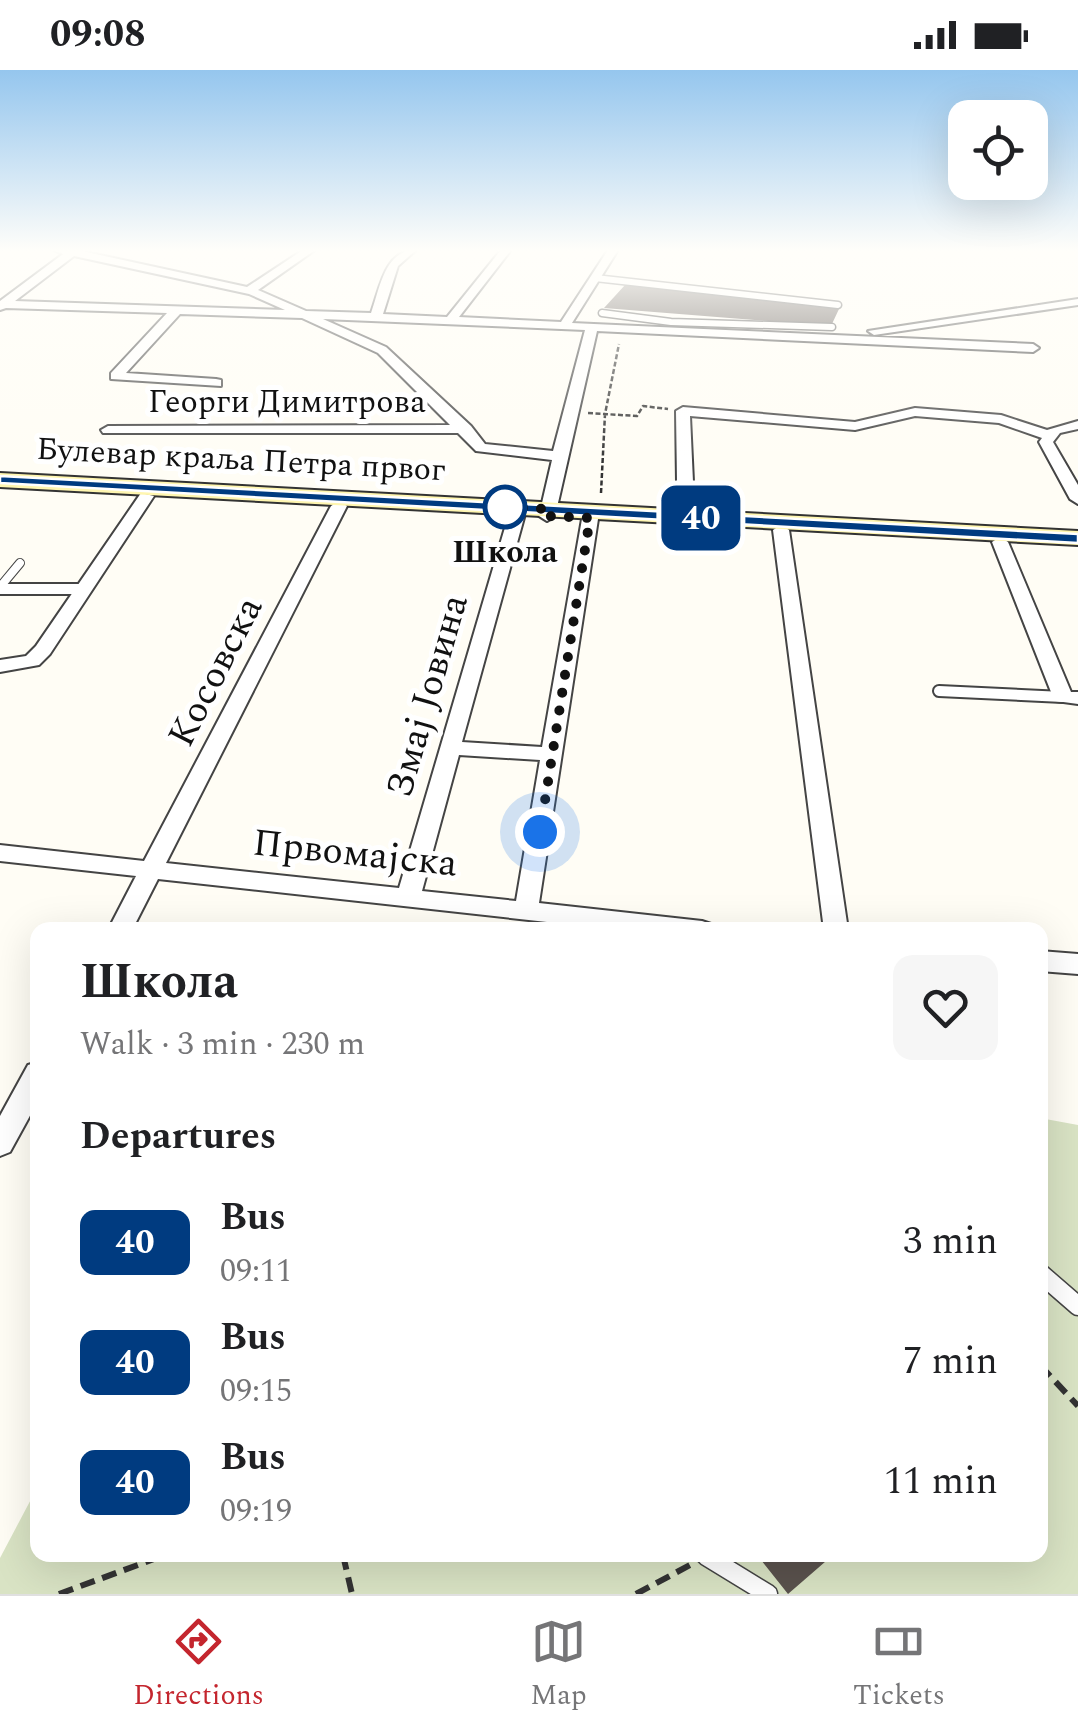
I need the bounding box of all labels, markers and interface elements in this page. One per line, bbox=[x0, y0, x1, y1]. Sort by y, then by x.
text: 09:08 bbox=[50, 6, 145, 64]
map controls bbox=[948, 100, 1048, 200]
button: locate bbox=[948, 100, 1048, 200]
street label: Георги Димитрова bbox=[148, 378, 426, 427]
street label: Булевар краља Петра првог bbox=[35, 425, 447, 495]
marker: Школа bbox=[484, 486, 526, 528]
line badge: 40 bbox=[656, 486, 746, 550]
text: 40 bbox=[681, 492, 721, 545]
place label: Школа bbox=[452, 528, 558, 577]
street label: Косовска bbox=[153, 586, 279, 757]
street label: Змај Јовина bbox=[371, 587, 485, 804]
your location bbox=[515, 807, 565, 857]
street label: Првомајска bbox=[250, 814, 461, 894]
text: Школа bbox=[80, 946, 238, 1019]
button: heart bbox=[893, 955, 998, 1060]
text: Walk · 3 min · 230 m bbox=[80, 1020, 365, 1069]
text: Departures bbox=[80, 1108, 276, 1166]
text: Bus bbox=[220, 1189, 286, 1247]
text: 3 min bbox=[903, 1213, 998, 1271]
text: 40 bbox=[115, 1216, 155, 1269]
text: 09:11 bbox=[220, 1247, 292, 1296]
text: Bus bbox=[220, 1309, 286, 1367]
text: 7 min bbox=[903, 1333, 998, 1391]
text: 40 bbox=[115, 1336, 155, 1389]
text: 09:15 bbox=[220, 1367, 292, 1416]
text: Bus bbox=[220, 1429, 286, 1487]
text: 11 min bbox=[884, 1453, 998, 1511]
text: 40 bbox=[115, 1456, 155, 1509]
text: 09:19 bbox=[220, 1487, 292, 1536]
tab: Directions bbox=[133, 1614, 264, 1717]
tab: Map bbox=[530, 1614, 587, 1717]
tab: Tickets bbox=[853, 1614, 945, 1717]

